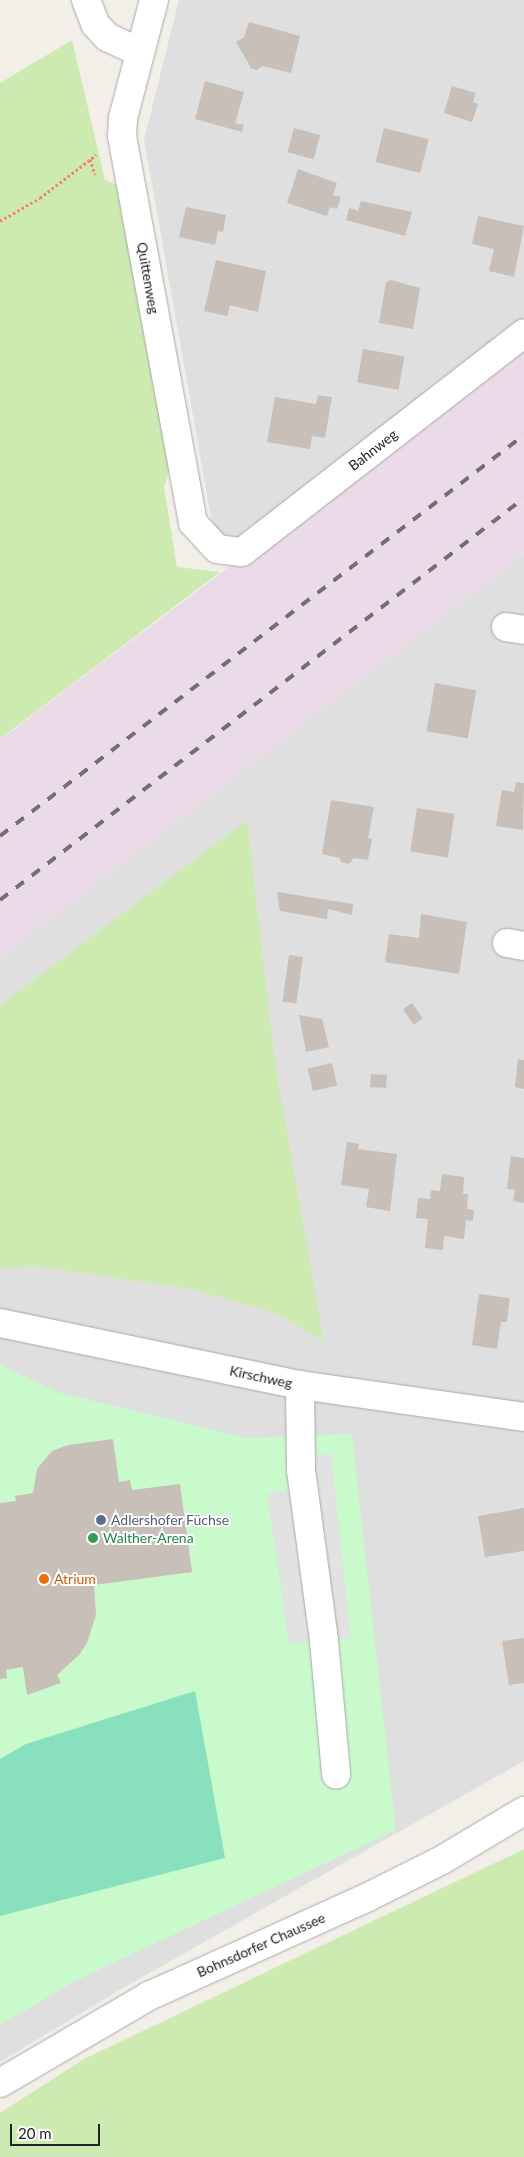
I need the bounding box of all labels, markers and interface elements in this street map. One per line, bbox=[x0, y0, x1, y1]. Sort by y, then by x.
street label: Quittenweg bbox=[133, 241, 163, 315]
street label: Bahnweg bbox=[345, 426, 401, 474]
street label: Kirschweg bbox=[228, 1362, 294, 1392]
place label: Adlershofer Füchse bbox=[111, 1512, 229, 1528]
marker: Adlershofer Füchse bbox=[95, 1514, 107, 1526]
place label: Walther-Arena bbox=[103, 1530, 194, 1546]
marker: Walther-Arena bbox=[87, 1532, 99, 1544]
place label: Atrium bbox=[54, 1571, 96, 1587]
marker: Atrium bbox=[38, 1573, 50, 1585]
street label: Bohnsdorfer Chaussee bbox=[194, 1909, 328, 1981]
scale bar bbox=[12, 2114, 102, 2146]
text: 20 m bbox=[18, 2124, 52, 2142]

